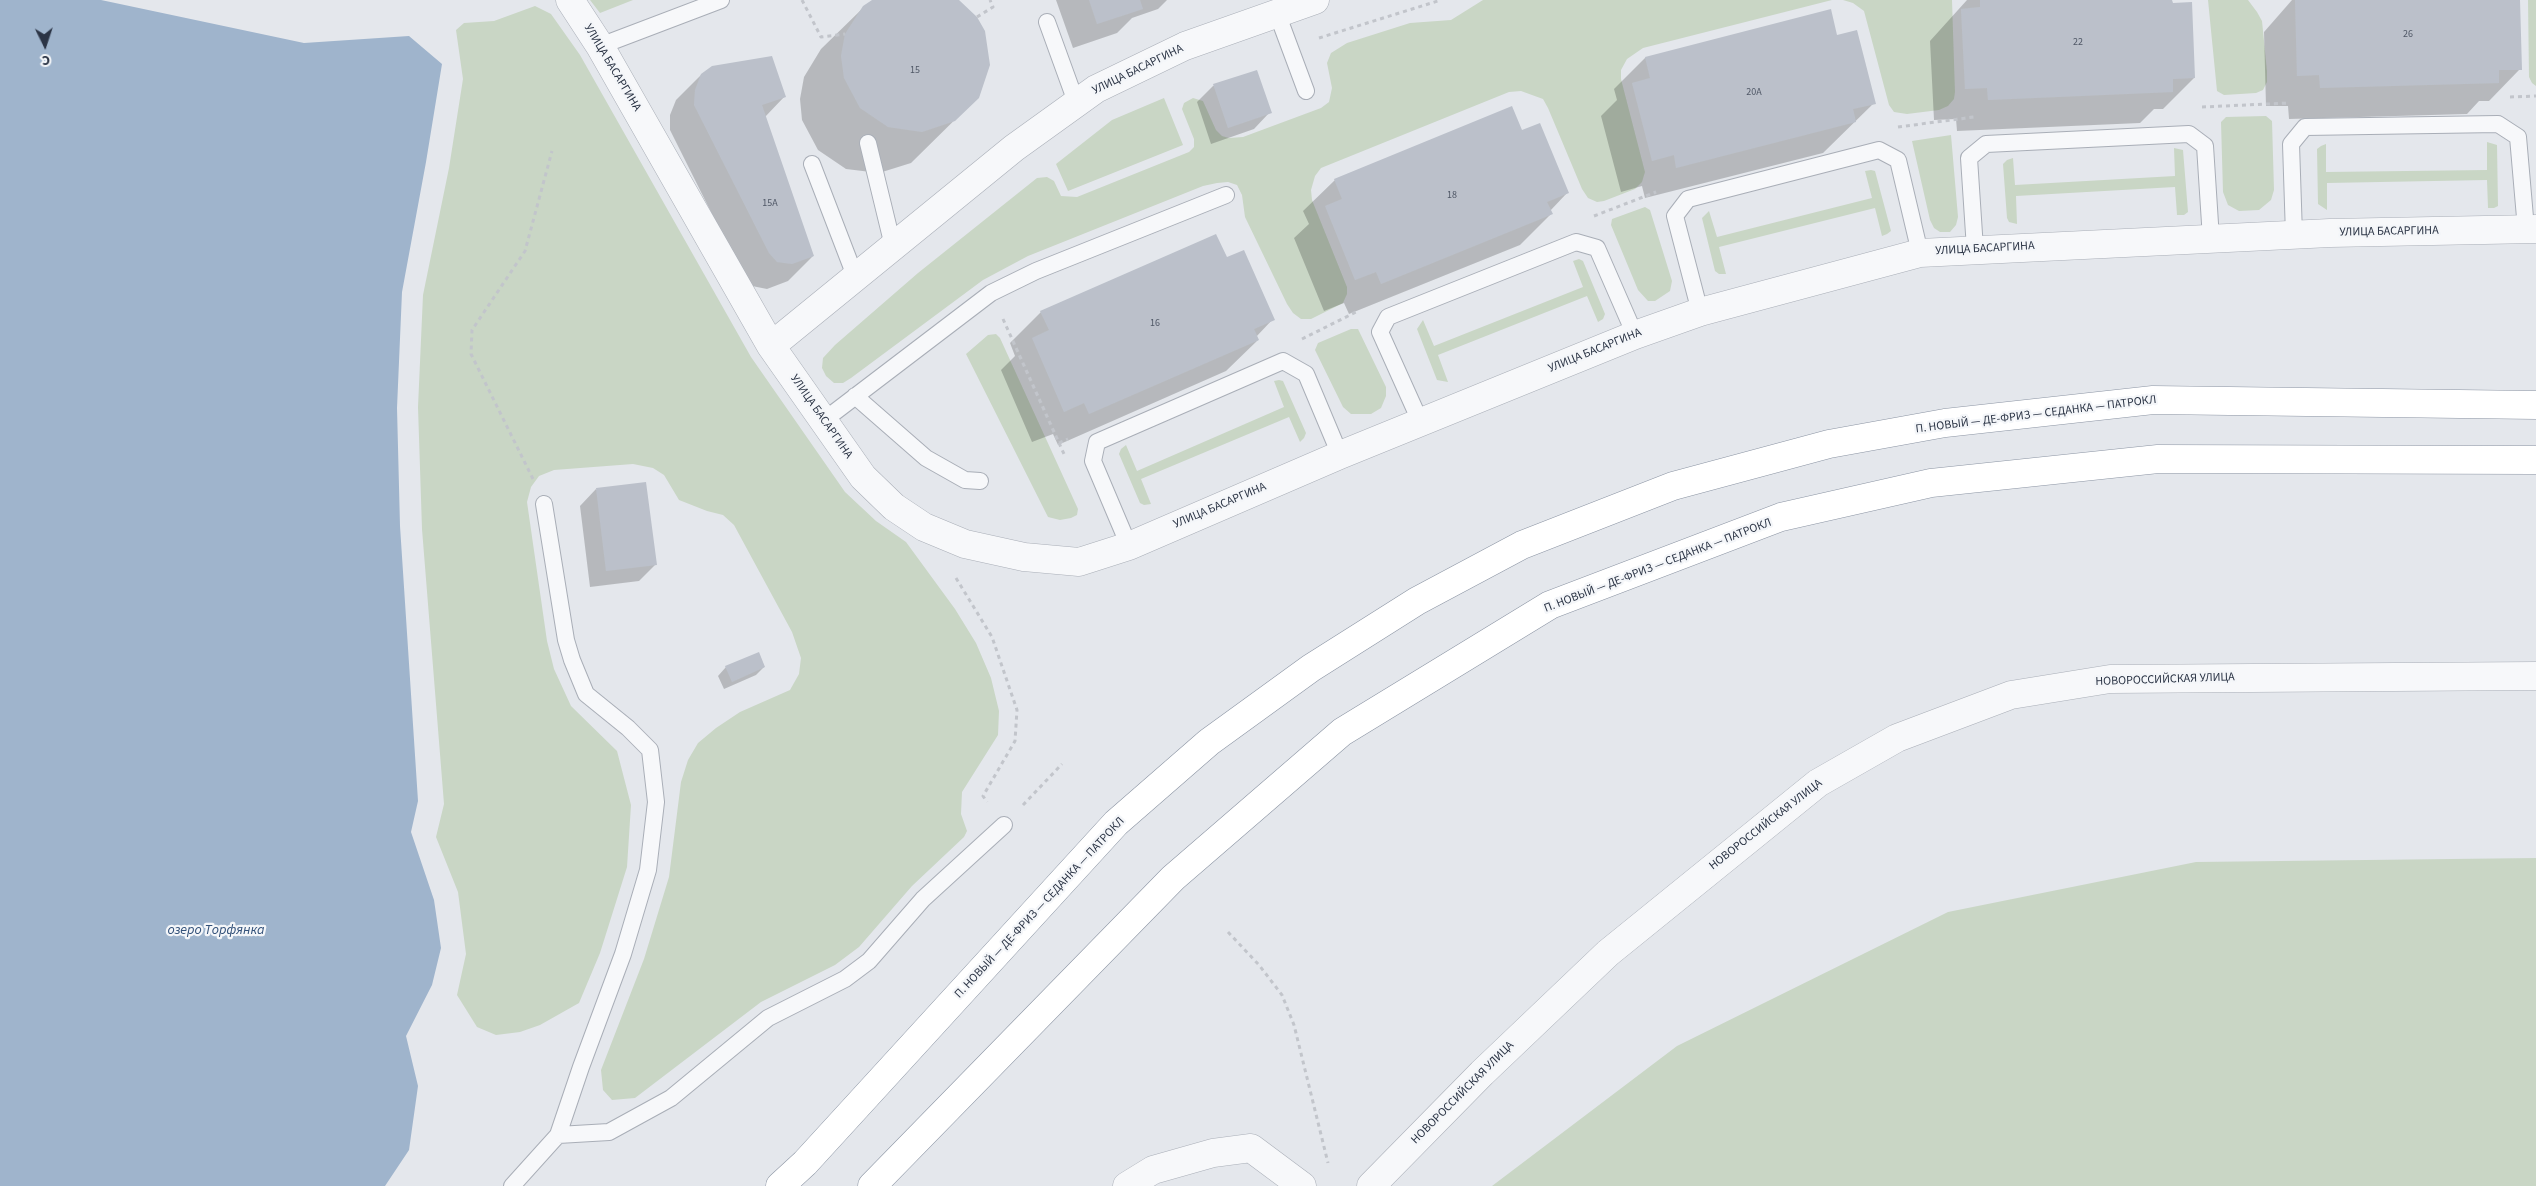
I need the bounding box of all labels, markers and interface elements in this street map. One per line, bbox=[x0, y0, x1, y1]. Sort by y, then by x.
north arrow bbox=[20, 20, 70, 70]
street label: УЛИЦА БАСАРГИНА bbox=[580, 22, 644, 114]
house number: 26 bbox=[2403, 29, 2413, 41]
house number: 22 bbox=[2073, 37, 2083, 49]
street label: УЛИЦА БАСАРГИНА bbox=[1090, 42, 1186, 98]
text: С bbox=[41, 50, 51, 70]
house number: 15 bbox=[910, 65, 920, 77]
house number: 20А bbox=[1746, 87, 1762, 99]
house number: 18 bbox=[1447, 190, 1457, 202]
house number: 15А bbox=[762, 198, 778, 210]
street label: УЛИЦА БАСАРГИНА bbox=[2339, 224, 2439, 240]
street label: УЛИЦА БАСАРГИНА bbox=[1935, 239, 2035, 259]
house number: 16 bbox=[1150, 318, 1160, 330]
street label: УЛИЦА БАСАРГИНА bbox=[1546, 326, 1644, 376]
street label: УЛИЦА БАСАРГИНА bbox=[787, 372, 855, 462]
street label: П. НОВЫЙ — ДЕ-ФРИЗ — СЕДАНКА — ПАТРОКЛ bbox=[1915, 393, 2157, 437]
street label: УЛИЦА БАСАРГИНА bbox=[1172, 480, 1268, 532]
street label: П. НОВЫЙ — ДЕ-ФРИЗ — СЕДАНКА — ПАТРОКЛ bbox=[1542, 516, 1774, 616]
street label: НОВОРОССИЙСКАЯ УЛИЦА bbox=[2095, 670, 2235, 690]
street label: НОВОРОССИЙСКАЯ УЛИЦА bbox=[1707, 776, 1825, 874]
street label: П. НОВЫЙ — ДЕ-ФРИЗ — СЕДАНКА — ПАТРОКЛ bbox=[952, 814, 1128, 1002]
water label: озеро Торфянка bbox=[168, 923, 264, 939]
street label: НОВОРОССИЙСКАЯ УЛИЦА bbox=[1409, 1039, 1517, 1147]

